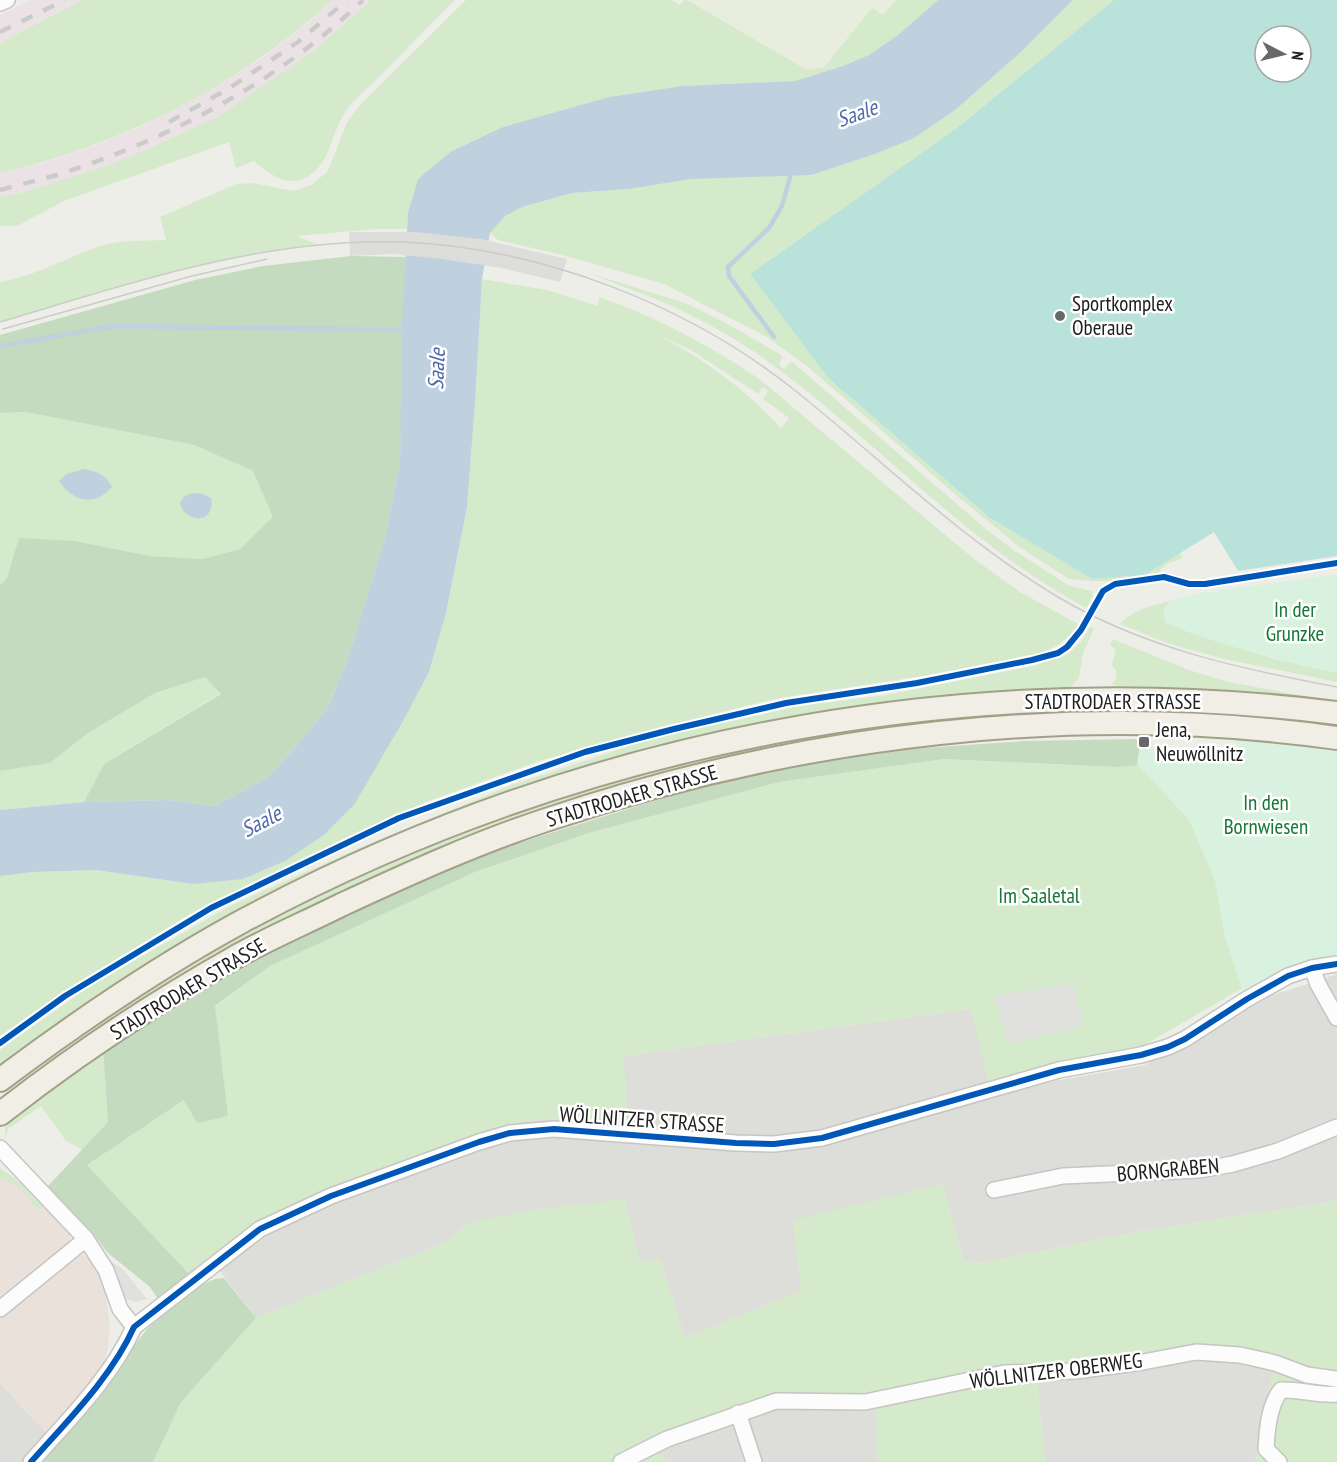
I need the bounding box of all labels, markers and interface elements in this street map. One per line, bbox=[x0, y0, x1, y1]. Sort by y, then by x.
north arrow bbox=[1253, 24, 1313, 84]
text: N bbox=[1287, 50, 1308, 61]
water label: Saale bbox=[833, 92, 883, 133]
place label: Sportkomplex Oberaue bbox=[1072, 290, 1173, 341]
marker: Sportkomplex Oberaue bbox=[1053, 309, 1067, 323]
water label: Saale bbox=[421, 346, 451, 390]
park label: In der Grunzke bbox=[1266, 596, 1324, 647]
street label: STADTRODAER STRASSE bbox=[1025, 688, 1201, 715]
place label: Jena, Neuwöllnitz bbox=[1155, 716, 1243, 767]
marker: Jena, Neuwöllnitz bbox=[1137, 735, 1151, 749]
street label: STADTRODAER STRASSE bbox=[543, 758, 721, 833]
park label: In den Bornwiesen bbox=[1224, 789, 1308, 840]
water label: Saale bbox=[236, 798, 287, 843]
park label: Im Saaletal bbox=[998, 882, 1080, 909]
street label: STADTRODAER STRASSE bbox=[105, 931, 270, 1046]
street label: WÖLLNITZER STRASSE bbox=[559, 1100, 725, 1139]
street label: BORNGRABEN bbox=[1116, 1152, 1220, 1187]
street label: WÖLLNITZER OBERWEG bbox=[968, 1347, 1144, 1394]

